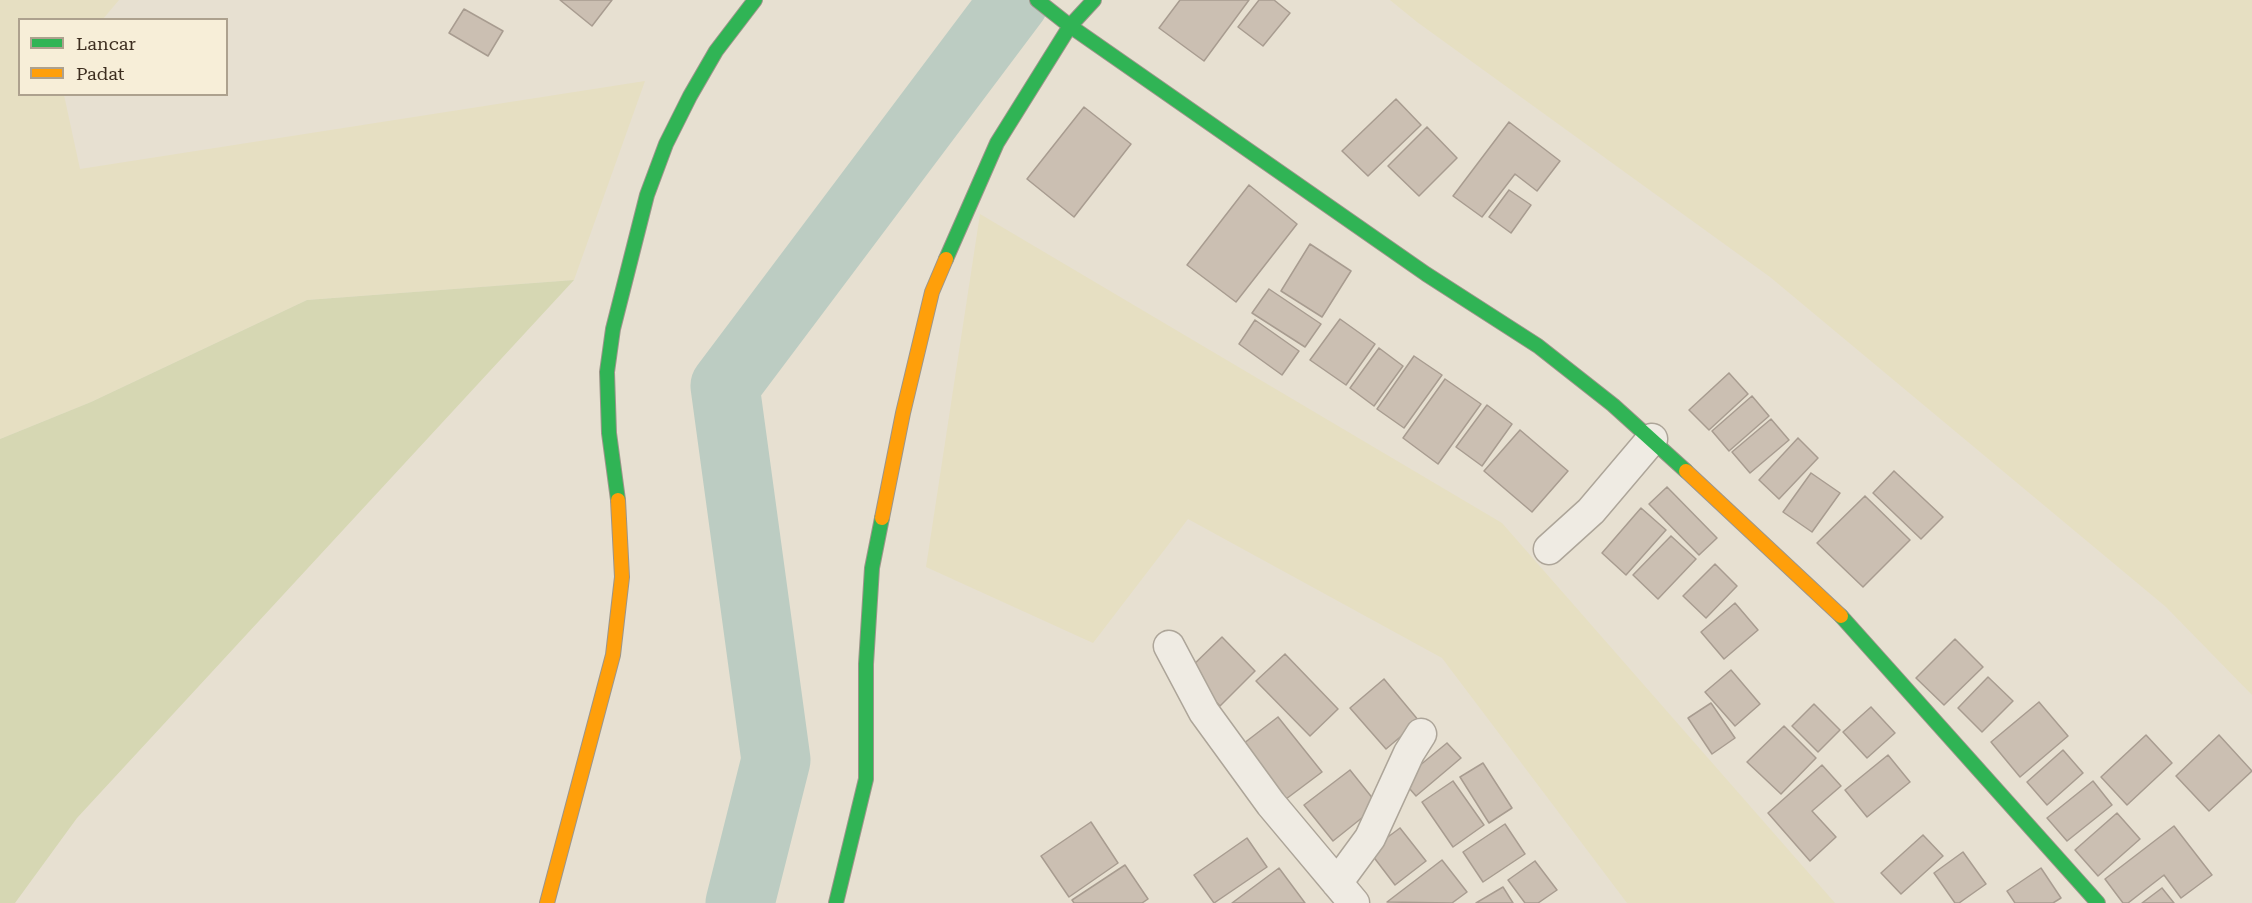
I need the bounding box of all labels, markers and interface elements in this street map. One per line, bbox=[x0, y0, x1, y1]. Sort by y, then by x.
legend bbox=[18, 18, 228, 96]
text: Lancar bbox=[76, 33, 136, 54]
text: Padat bbox=[76, 63, 125, 84]

